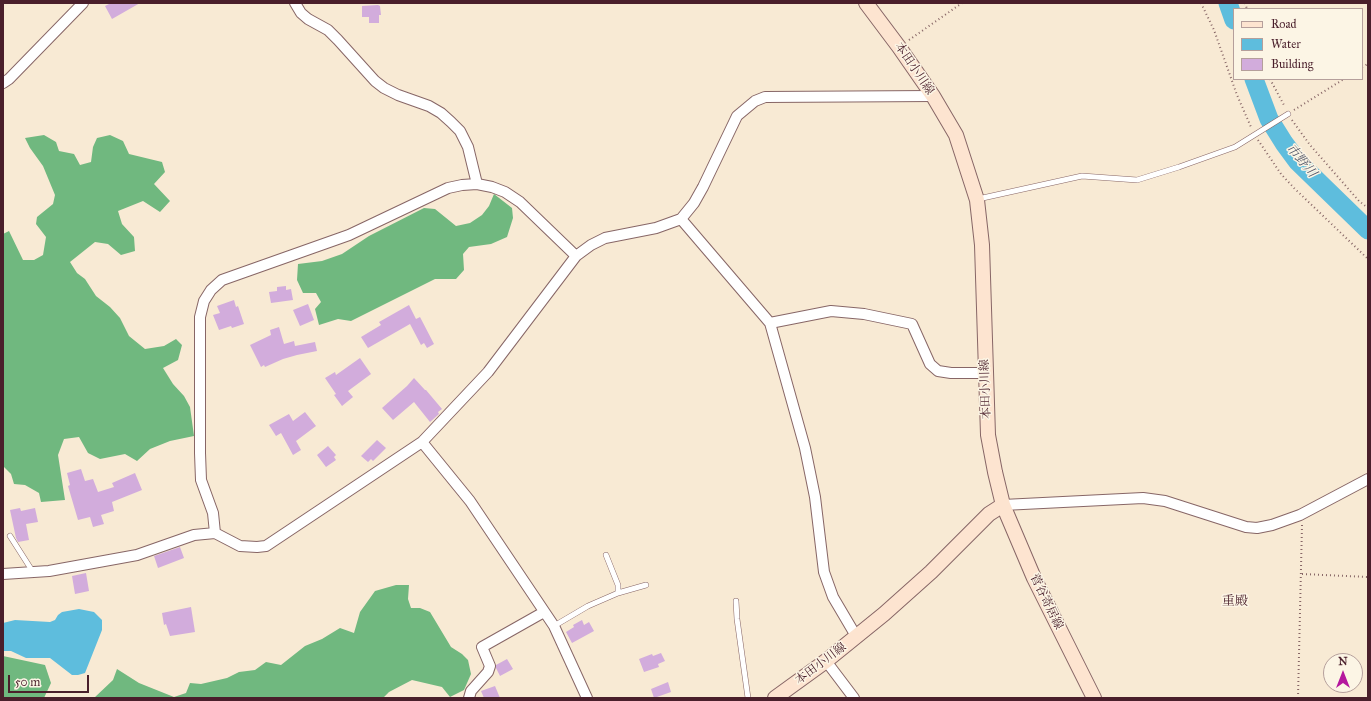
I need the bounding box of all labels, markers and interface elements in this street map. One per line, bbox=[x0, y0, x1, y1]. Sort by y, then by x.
legend bbox=[1233, 8, 1363, 80]
text: Road bbox=[1271, 17, 1297, 31]
text: Water bbox=[1271, 37, 1301, 51]
street label: 本田小川線 bbox=[891, 40, 937, 98]
text: Building bbox=[1271, 57, 1313, 71]
water label: 市野川 bbox=[1282, 141, 1320, 181]
street label: 本田小川線 bbox=[978, 359, 994, 419]
street label: 菅谷寄居線 bbox=[1026, 572, 1066, 632]
district label: 重殿 bbox=[1222, 594, 1248, 610]
street label: 本田小川線 bbox=[793, 640, 849, 688]
north arrow bbox=[1323, 653, 1363, 693]
text: N bbox=[1338, 655, 1348, 668]
scale bar bbox=[10, 667, 91, 693]
text: 50 m bbox=[15, 675, 40, 689]

